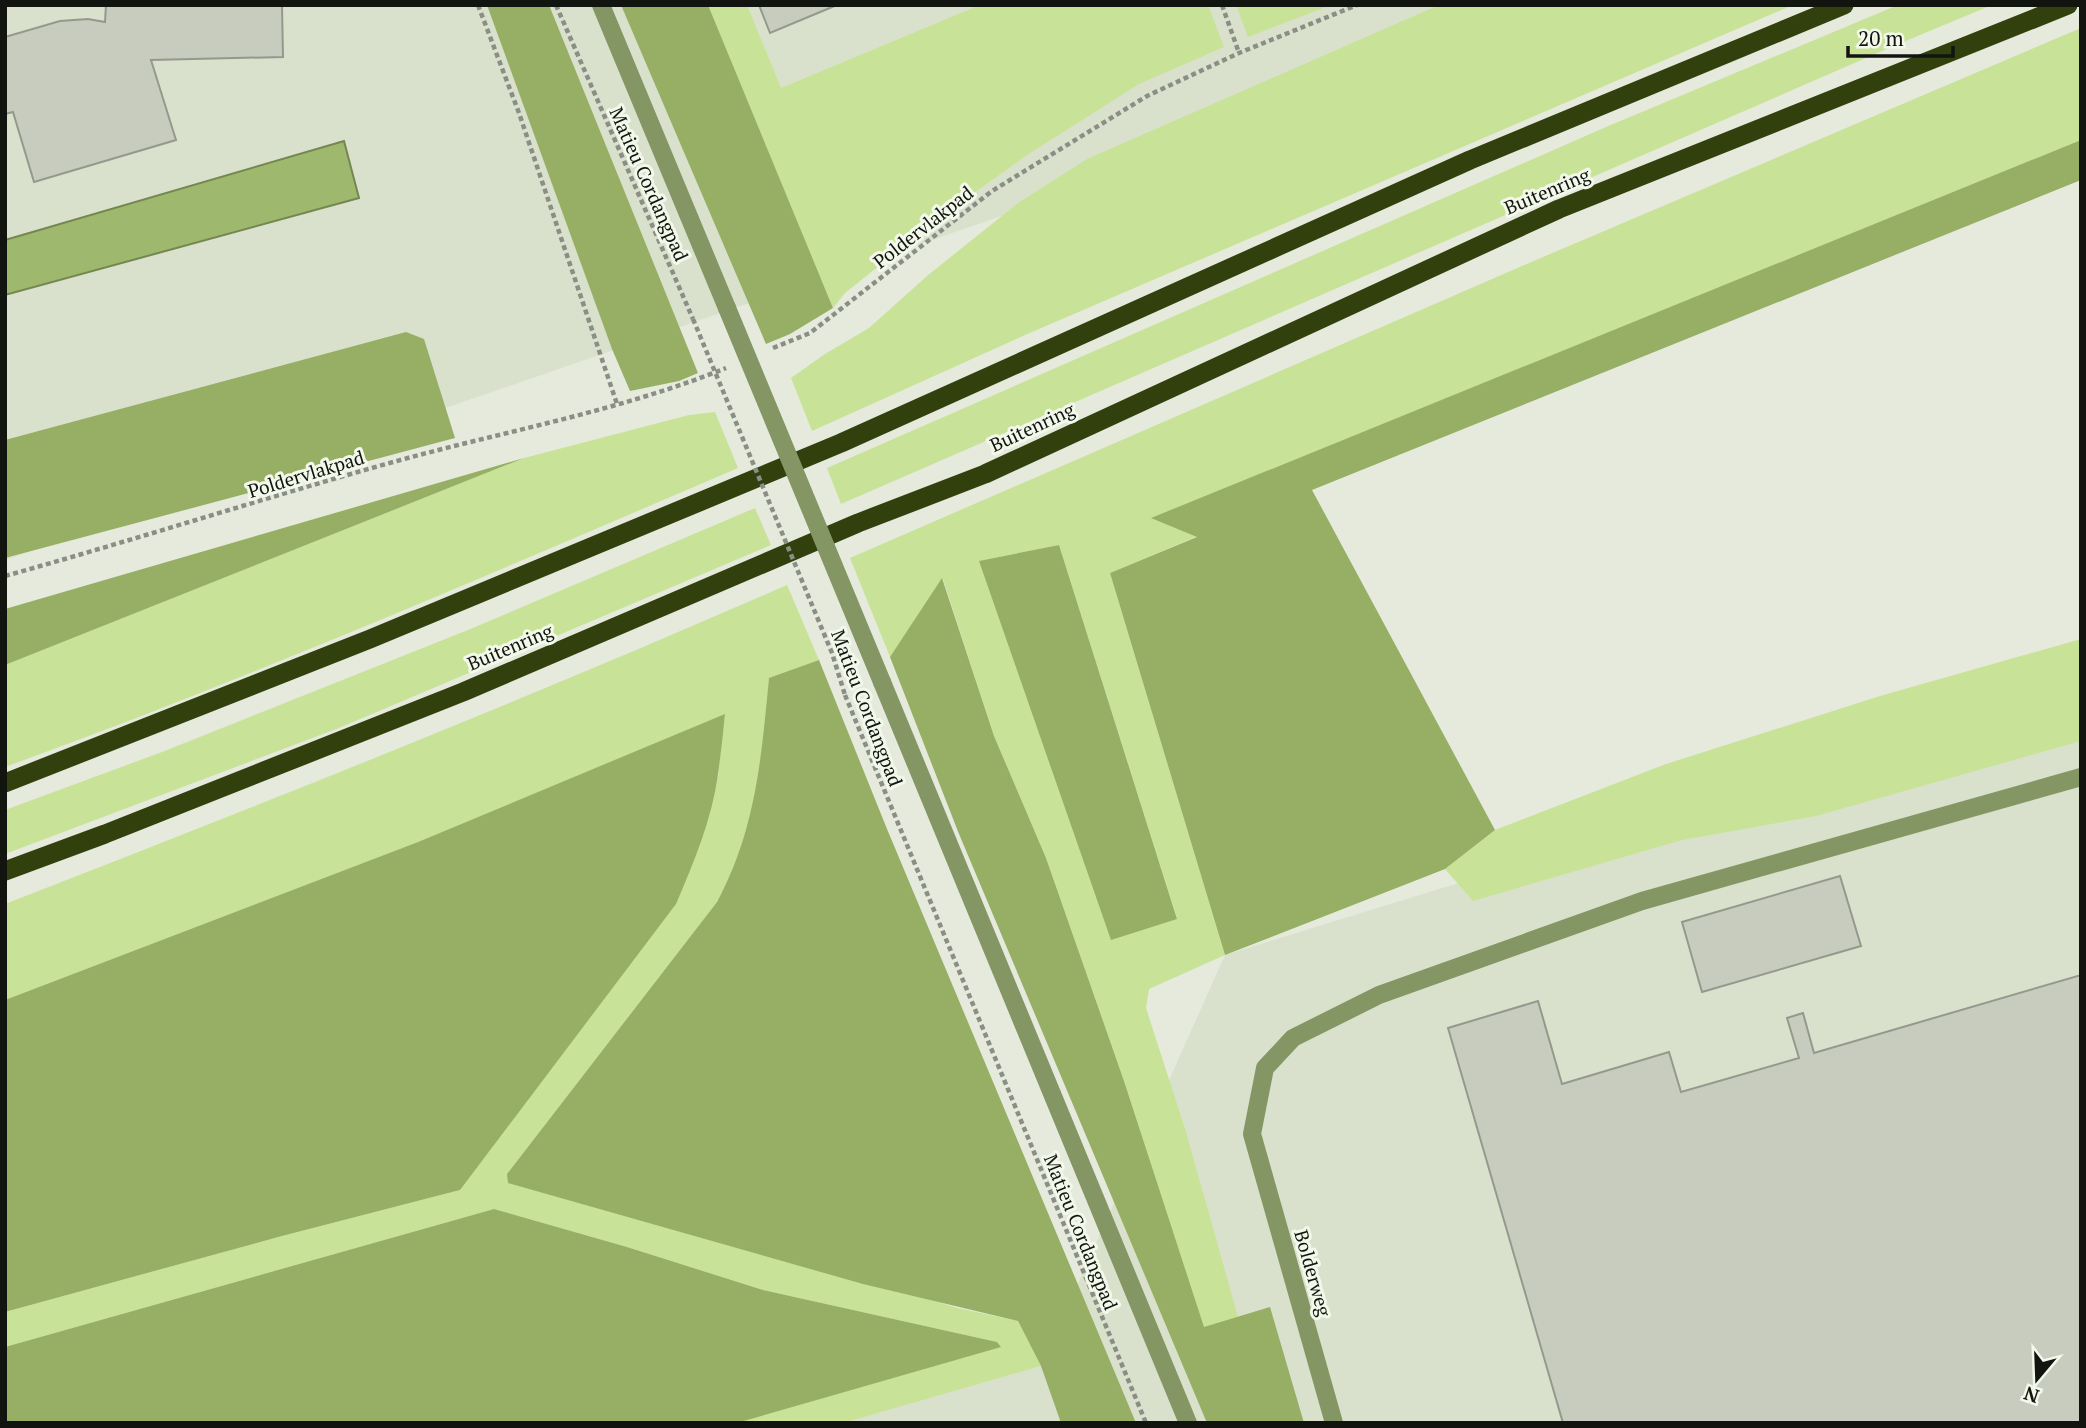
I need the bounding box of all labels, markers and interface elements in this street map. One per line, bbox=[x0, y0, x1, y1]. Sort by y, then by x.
scale bar bbox=[1848, 14, 1953, 58]
text: 20 m bbox=[1858, 24, 1904, 52]
street label: Matieu Cordangpad bbox=[604, 103, 695, 265]
street label: Buitenring bbox=[1500, 161, 1594, 220]
street label: Poldervlakpad bbox=[868, 179, 978, 274]
street label: Buitenring bbox=[985, 396, 1079, 457]
street label: Poldervlakpad bbox=[245, 444, 367, 503]
street label: Buitenring bbox=[463, 617, 557, 676]
street label: Matieu Cordangpad bbox=[826, 626, 909, 790]
street label: Matieu Cordangpad bbox=[1039, 1150, 1124, 1314]
street label: Bolderweg bbox=[1289, 1227, 1338, 1320]
north arrow bbox=[2002, 1344, 2072, 1414]
text: N bbox=[2020, 1381, 2042, 1410]

